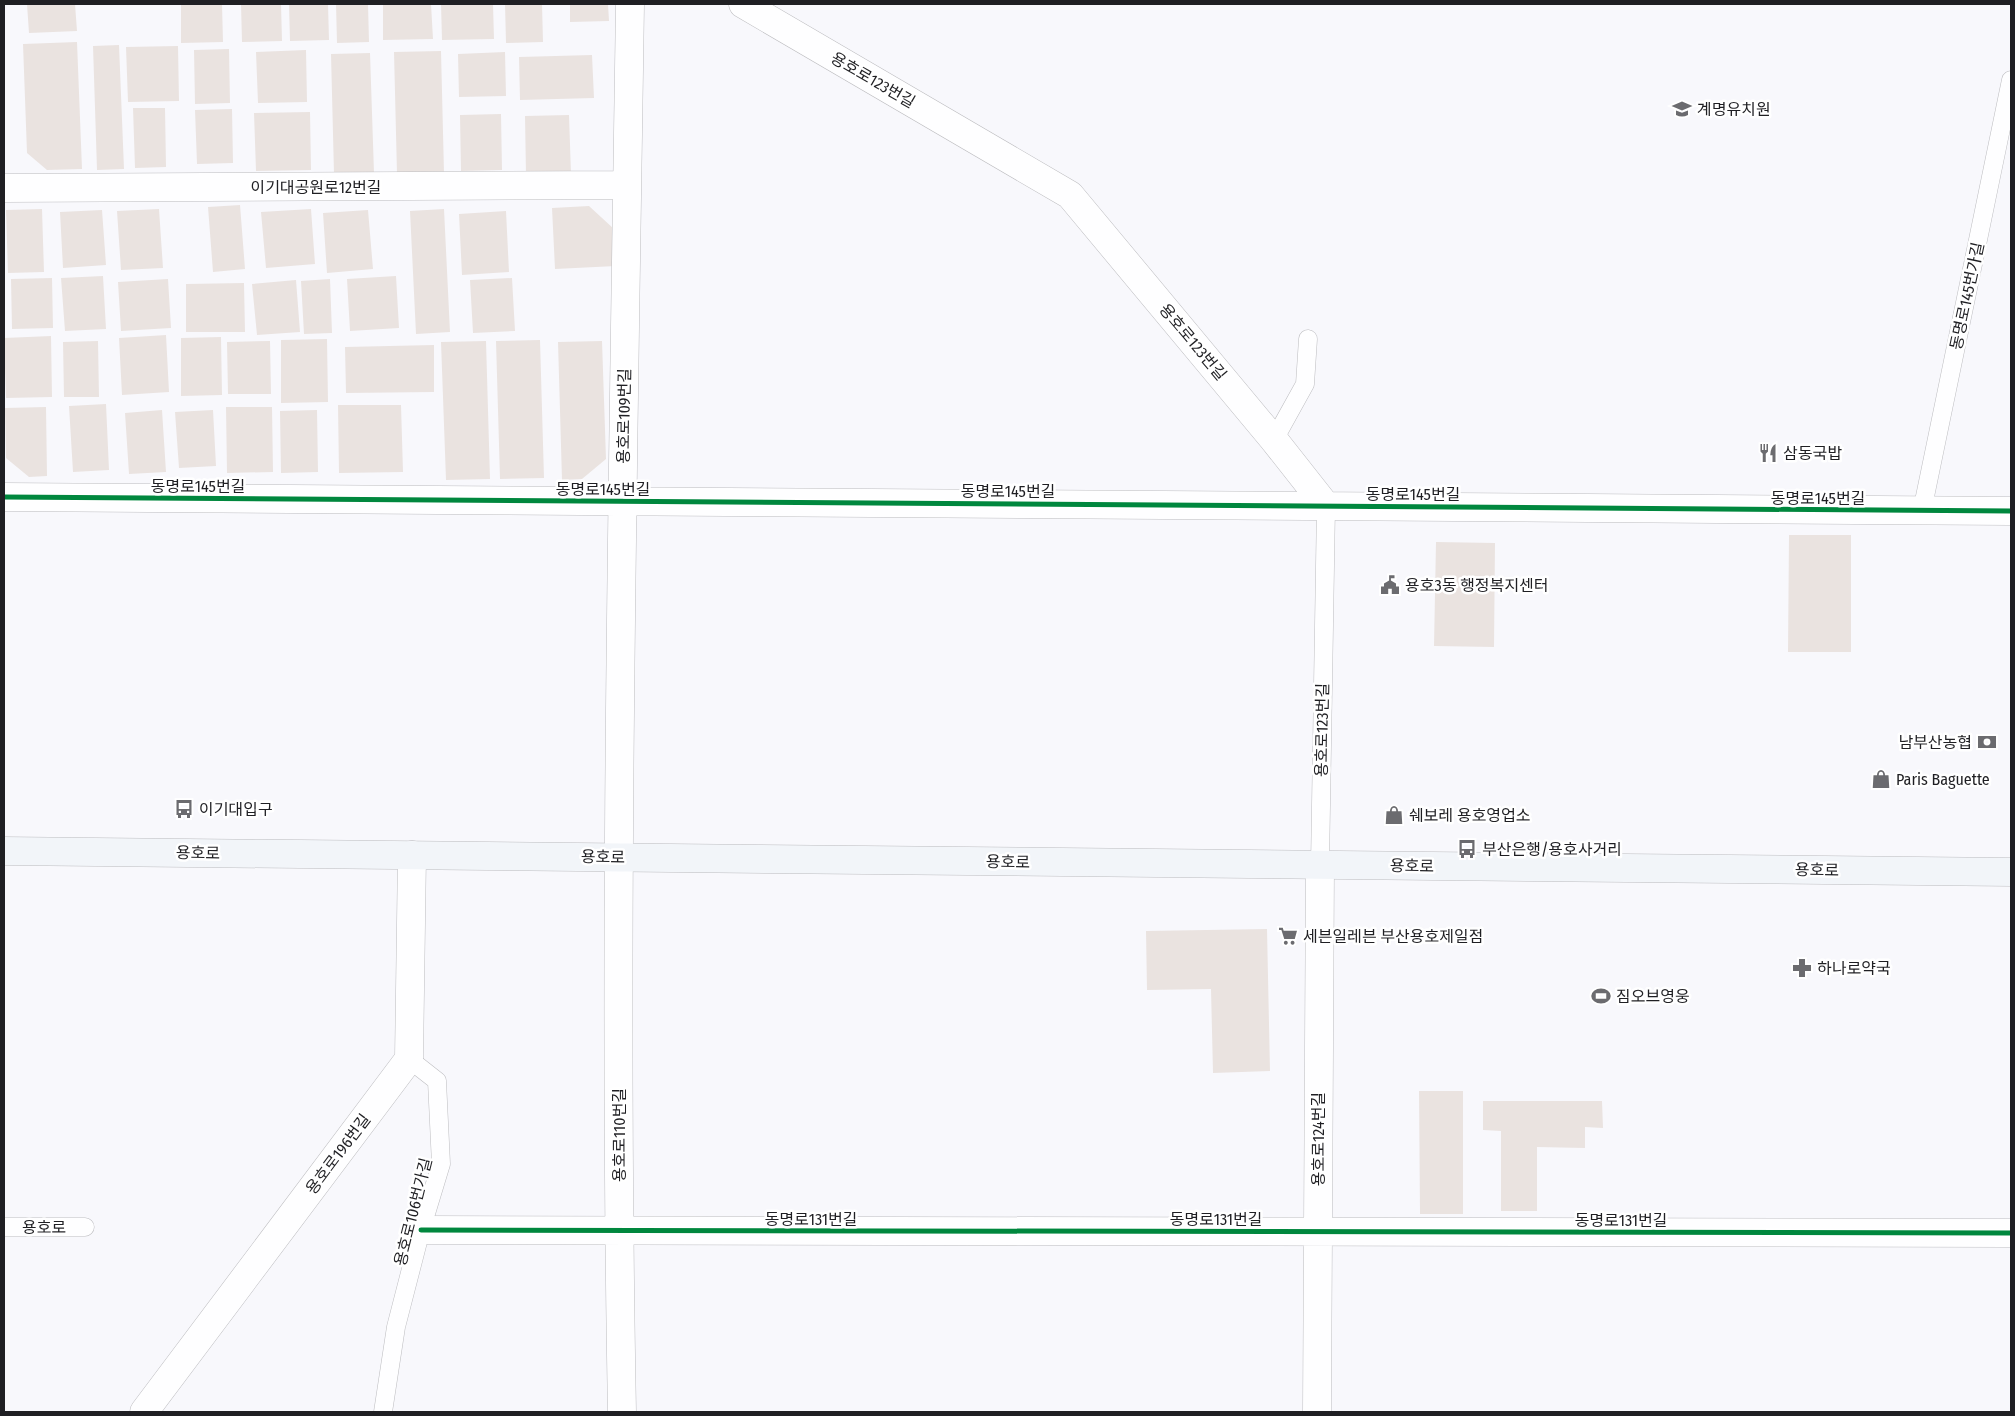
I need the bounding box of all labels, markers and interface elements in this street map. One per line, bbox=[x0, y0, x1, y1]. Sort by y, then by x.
street label: 용호로123번길 bbox=[828, 48, 918, 112]
school or university icon: 계명유치원 bbox=[1671, 98, 1693, 120]
place label: 계명유치원 bbox=[1697, 100, 1771, 119]
street label: 이기대공원로12번길 bbox=[250, 178, 382, 197]
street label: 동명로145번가길 bbox=[1946, 240, 1988, 352]
street label: 용호로123번길 bbox=[1155, 300, 1231, 384]
street label: 용호로109번길 bbox=[614, 368, 634, 464]
restaurant icon: 삼동국밥 bbox=[1757, 442, 1779, 464]
place label: 삼동국밥 bbox=[1783, 444, 1842, 463]
street label: 동명로145번길 bbox=[151, 477, 245, 496]
street label: 동명로145번길 bbox=[556, 480, 650, 499]
street label: 동명로145번길 bbox=[961, 482, 1055, 501]
street label: 동명로145번길 bbox=[1366, 485, 1460, 504]
street label: 동명로145번길 bbox=[1771, 489, 1865, 508]
public building icon: 용호3동 행정복지센터 bbox=[1379, 574, 1401, 596]
place label: 용호3동 행정복지센터 bbox=[1405, 576, 1548, 595]
street label: 용호로123번길 bbox=[1312, 683, 1332, 777]
bank icon: 남부산농협 bbox=[1976, 731, 1998, 753]
place label: 남부산농협 bbox=[1898, 733, 1972, 752]
shop icon: Paris Baguette bbox=[1870, 768, 1892, 790]
place label: Paris Baguette bbox=[1896, 770, 1990, 789]
bus stop icon: 이기대입구 bbox=[173, 798, 195, 820]
place label: 이기대입구 bbox=[199, 800, 273, 819]
shop icon: 쉐보레 용호영업소 bbox=[1383, 804, 1405, 826]
place label: 쉐보레 용호영업소 bbox=[1409, 806, 1531, 825]
bus stop icon: 부산은행/용호사거리 bbox=[1456, 838, 1478, 860]
place label: 부산은행/용호사거리 bbox=[1482, 840, 1622, 859]
street label: 용호로 bbox=[176, 843, 221, 863]
street label: 용호로 bbox=[581, 847, 626, 867]
street label: 용호로 bbox=[986, 852, 1031, 872]
street label: 용호로 bbox=[1390, 856, 1435, 876]
street label: 용호로 bbox=[1795, 860, 1840, 880]
supermarket icon: 세븐일레븐 부산용호제일점 bbox=[1277, 925, 1299, 947]
place label: 세븐일레븐 부산용호제일점 bbox=[1303, 927, 1483, 946]
pharmacy icon: 하나로약국 bbox=[1791, 957, 1813, 979]
place label: 하나로약국 bbox=[1817, 959, 1891, 978]
sports icon: 짐오브영웅 bbox=[1590, 985, 1612, 1007]
place label: 짐오브영웅 bbox=[1616, 987, 1690, 1006]
street label: 용호로110번길 bbox=[610, 1088, 629, 1182]
street label: 용호로124번길 bbox=[1309, 1092, 1328, 1186]
street label: 용호로196번길 bbox=[302, 1110, 374, 1198]
street label: 용호로106번가길 bbox=[390, 1156, 436, 1268]
street label: 동명로131번길 bbox=[765, 1210, 857, 1229]
street label: 동명로131번길 bbox=[1170, 1210, 1262, 1229]
street label: 동명로131번길 bbox=[1575, 1211, 1667, 1230]
street label: 용호로 bbox=[22, 1218, 66, 1237]

